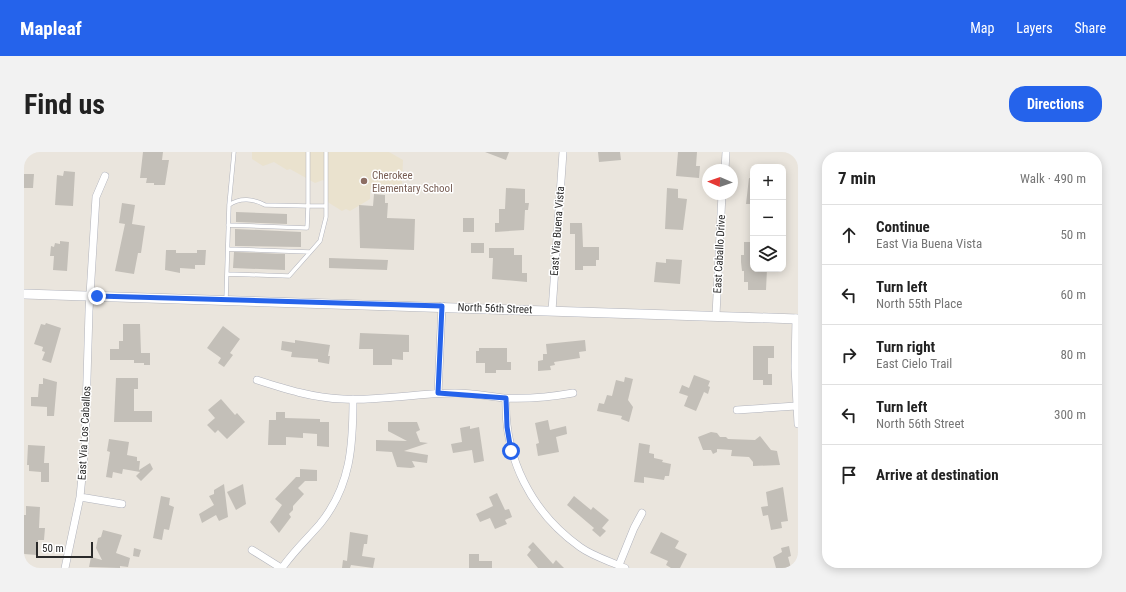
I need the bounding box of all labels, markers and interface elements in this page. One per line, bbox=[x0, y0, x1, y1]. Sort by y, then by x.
text: Mapleaf bbox=[20, 17, 82, 40]
text: Map bbox=[970, 20, 994, 36]
text: Layers bbox=[1016, 20, 1053, 36]
text: Share bbox=[1075, 20, 1106, 36]
button: Directions bbox=[1009, 86, 1102, 122]
text: Find us bbox=[24, 88, 105, 121]
north arrow bbox=[702, 164, 738, 200]
map controls bbox=[750, 164, 786, 272]
button: + bbox=[750, 164, 786, 200]
text: 7 min bbox=[838, 168, 876, 188]
place label: Cherokee Elementary School bbox=[372, 169, 453, 195]
text: Walk · 490 m bbox=[1020, 171, 1086, 186]
marker: Cherokee Elementary School bbox=[359, 176, 369, 186]
street label: East Via Buena Vista bbox=[548, 186, 567, 276]
button: − bbox=[750, 200, 786, 236]
street label: East Caballo Drive bbox=[711, 214, 728, 294]
text: Continue bbox=[876, 218, 930, 236]
icon: ahead bbox=[838, 224, 860, 246]
text: 50 m bbox=[1060, 227, 1086, 242]
button: layers bbox=[750, 236, 786, 272]
text: East Via Buena Vista bbox=[876, 236, 982, 251]
text: Turn left bbox=[876, 278, 927, 296]
icon: left bbox=[838, 284, 860, 306]
route end bbox=[88, 287, 106, 305]
text: 60 m bbox=[1060, 287, 1086, 302]
text: North 55th Place bbox=[876, 296, 962, 311]
street label: North 56th Street bbox=[457, 301, 533, 316]
text: Turn right bbox=[876, 338, 935, 356]
icon: right bbox=[838, 344, 860, 366]
text: 80 m bbox=[1060, 347, 1086, 362]
text: East Cielo Trail bbox=[876, 356, 952, 371]
street label: East Via Los Caballos bbox=[76, 386, 93, 480]
text: Turn left bbox=[876, 398, 927, 416]
icon: left bbox=[838, 404, 860, 426]
text: 300 m bbox=[1054, 407, 1086, 422]
text: North 56th Street bbox=[876, 416, 964, 431]
route start bbox=[502, 442, 520, 460]
icon: arrive bbox=[838, 464, 860, 486]
text: Arrive at destination bbox=[876, 466, 999, 484]
scale bar bbox=[36, 540, 93, 559]
text: 50 m bbox=[42, 542, 64, 555]

